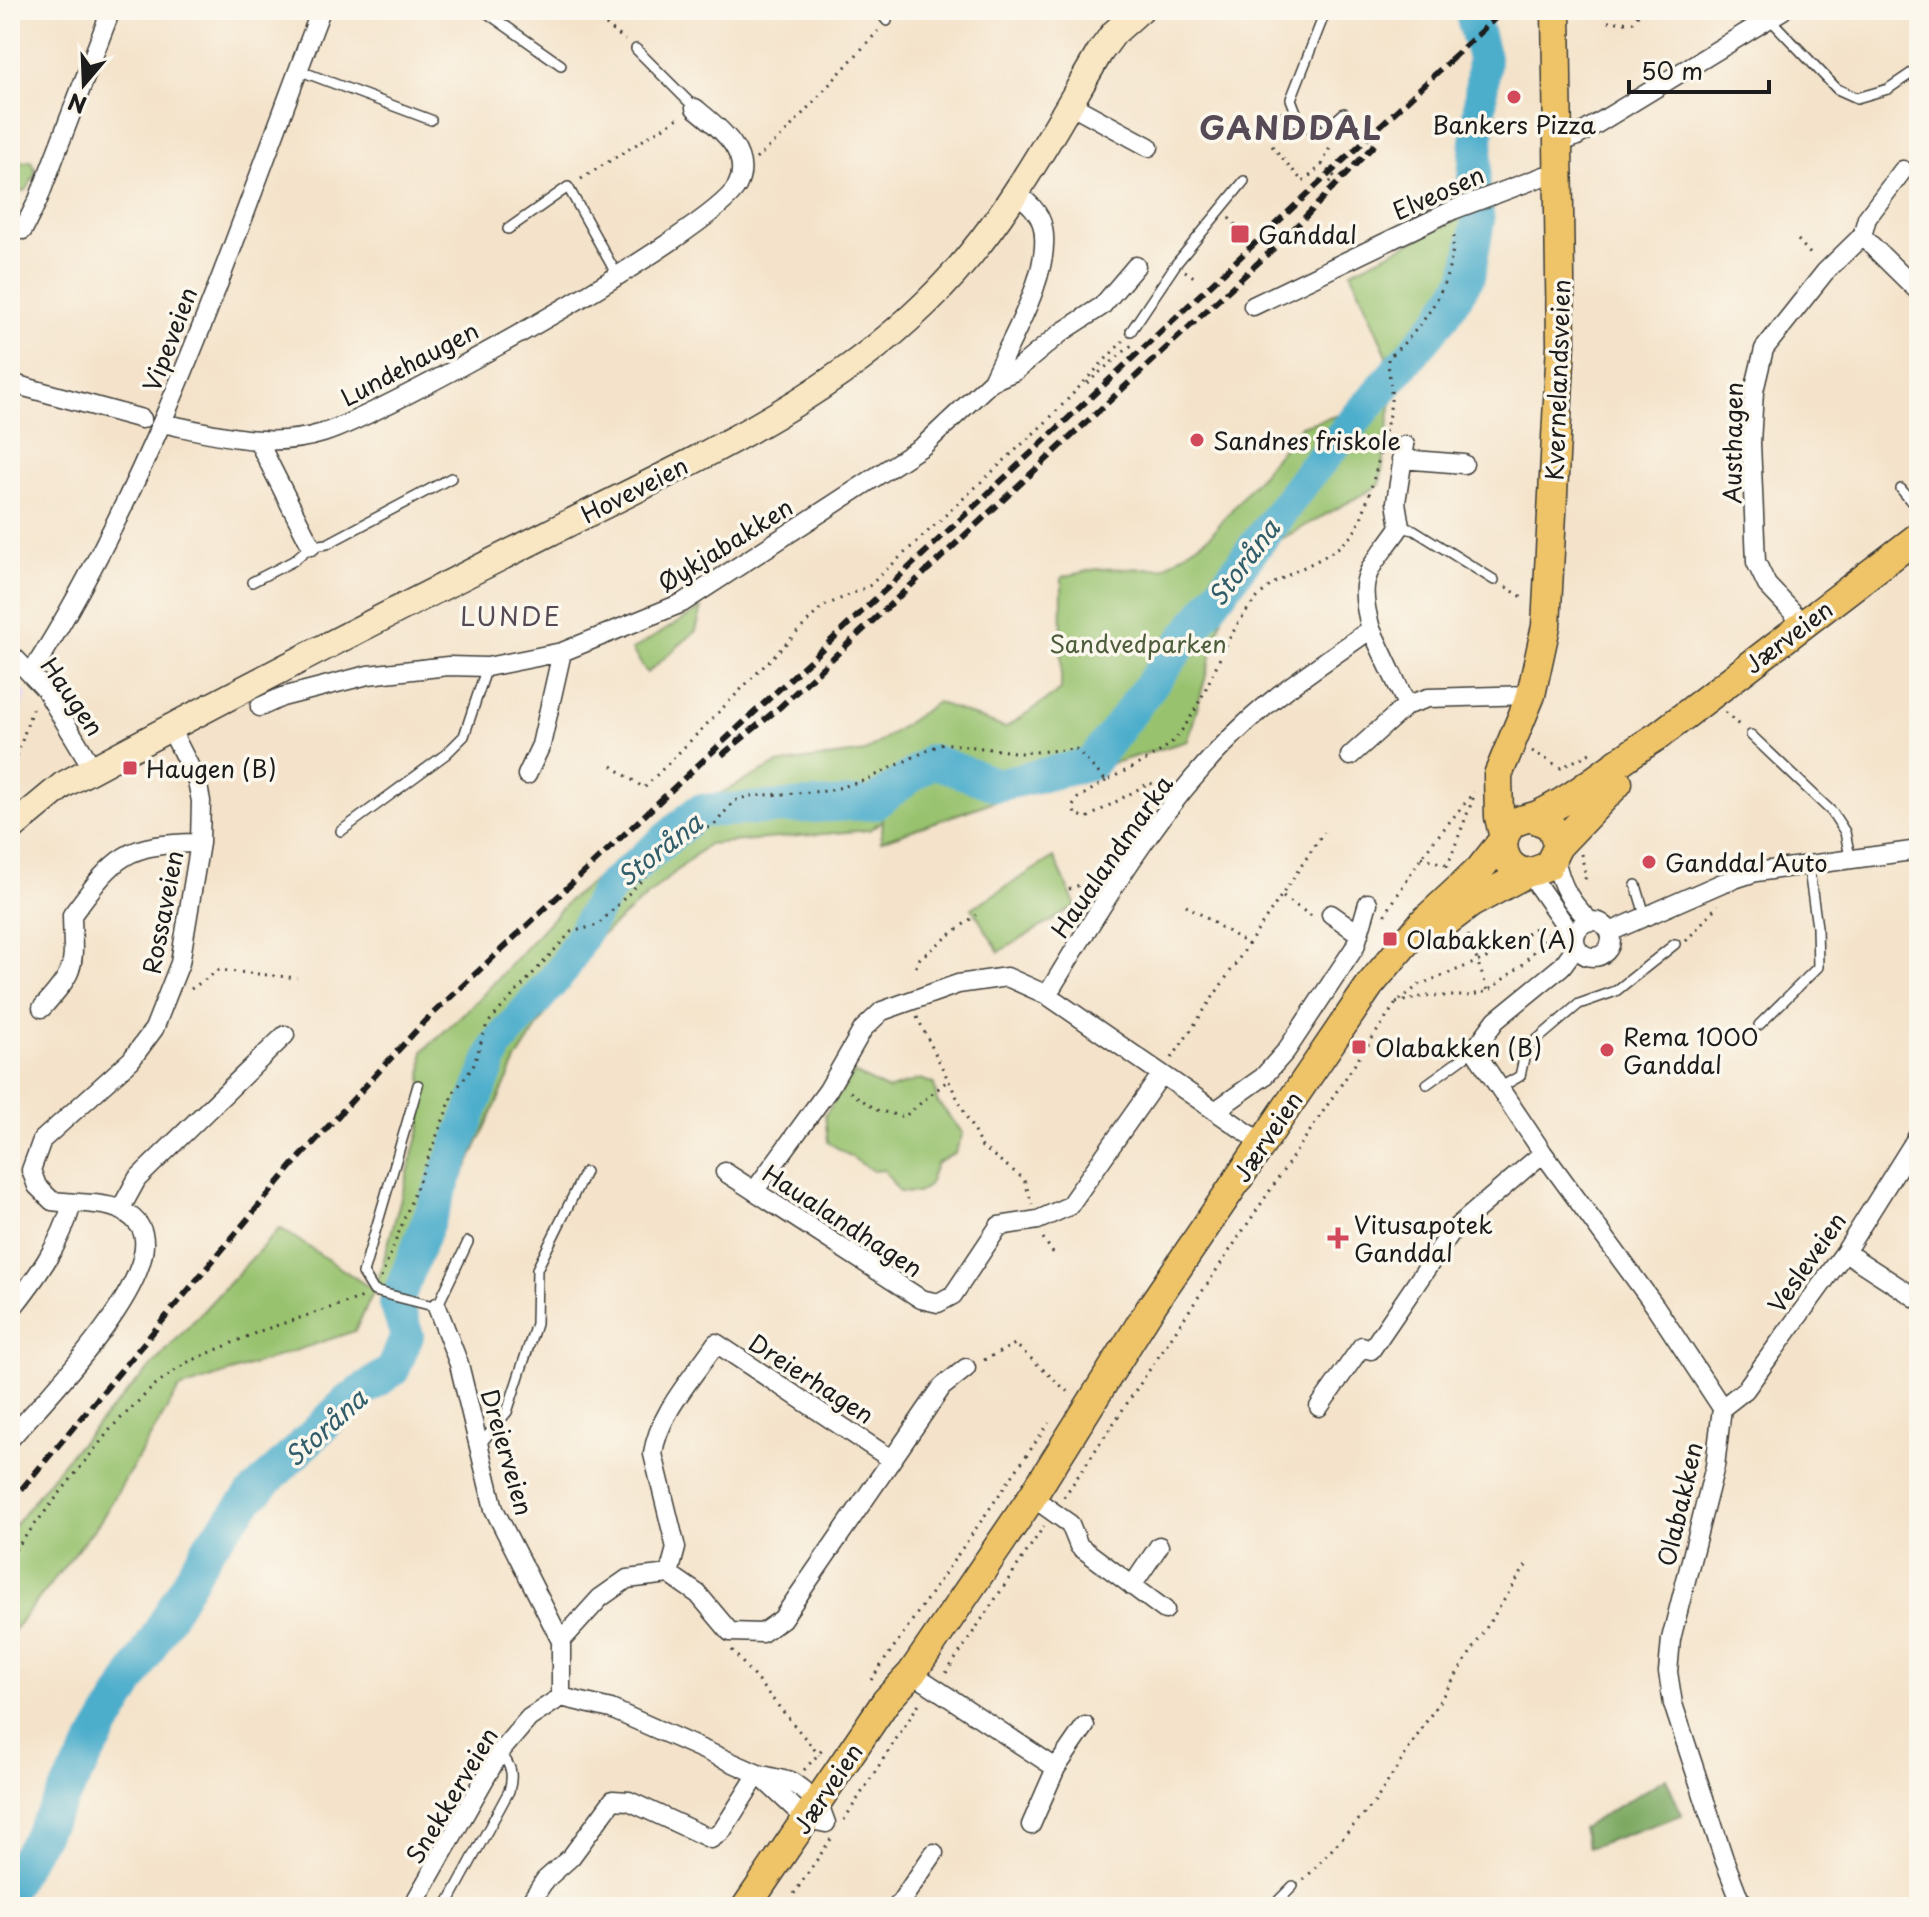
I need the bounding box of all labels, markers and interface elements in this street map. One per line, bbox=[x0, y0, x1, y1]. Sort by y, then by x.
north arrow bbox=[44, 44, 124, 124]
scale bar bbox=[1629, 44, 1769, 94]
text: 50 m bbox=[1641, 52, 1703, 88]
text: N bbox=[63, 86, 91, 123]
marker: Bankers Pizza bbox=[1505, 88, 1523, 106]
district label: GANDDAL bbox=[1199, 103, 1383, 151]
place label: Bankers Pizza bbox=[1432, 106, 1596, 142]
street label: Elveosen bbox=[1386, 156, 1490, 228]
place label: Ganddal bbox=[1258, 216, 1357, 252]
marker: Ganddal bbox=[1229, 223, 1251, 245]
street label: Kvernelandsveien bbox=[1535, 279, 1579, 481]
street label: Vipeveien bbox=[133, 281, 205, 397]
street label: Lundehaugen bbox=[334, 312, 484, 414]
street label: Austhagen bbox=[1713, 382, 1751, 504]
place label: Sandnes friskole bbox=[1213, 422, 1401, 458]
marker: Sandnes friskole bbox=[1188, 431, 1206, 449]
street label: Hoveveien bbox=[574, 447, 694, 531]
street label: Øykjabakken bbox=[651, 488, 799, 600]
water label: Storåna bbox=[1198, 510, 1289, 613]
street label: Jærveien bbox=[1736, 591, 1840, 681]
district label: LUNDE bbox=[460, 596, 562, 635]
park label: Sandvedparken bbox=[1049, 625, 1227, 661]
street label: Haugen bbox=[33, 649, 113, 743]
place label: Haugen (B) bbox=[146, 750, 277, 786]
marker: Haugen (B) bbox=[121, 759, 139, 777]
street label: Haualandmarka bbox=[1041, 767, 1181, 945]
water label: Storåna bbox=[608, 803, 711, 895]
place label: Ganddal Auto bbox=[1665, 844, 1828, 880]
street label: Rossaveien bbox=[132, 847, 192, 977]
marker: Ganddal Auto bbox=[1640, 853, 1658, 871]
place label: Olabakken (A) bbox=[1406, 921, 1576, 957]
marker: Olabakken (A) bbox=[1381, 930, 1399, 948]
place label: Rema 1000 Ganddal bbox=[1623, 1018, 1758, 1082]
place label: Olabakken (B) bbox=[1375, 1029, 1542, 1065]
marker: Olabakken (B) bbox=[1350, 1038, 1368, 1056]
marker: Rema 1000 Ganddal bbox=[1598, 1041, 1616, 1059]
street label: Jærveien bbox=[1223, 1083, 1311, 1189]
street label: Haualandhagen bbox=[756, 1155, 930, 1285]
street label: Vesleveien bbox=[1758, 1204, 1854, 1320]
place label: Vitusapotek Ganddal bbox=[1354, 1206, 1493, 1270]
marker: Vitusapotek Ganddal bbox=[1329, 1229, 1347, 1247]
street label: Dreierhagen bbox=[742, 1324, 882, 1432]
water label: Storåna bbox=[275, 1379, 375, 1475]
street label: Dreierveien bbox=[473, 1385, 543, 1519]
street label: Olabakken bbox=[1647, 1438, 1711, 1570]
street label: Snekkerveien bbox=[396, 1720, 506, 1870]
street label: Jærveien bbox=[783, 1735, 871, 1841]

